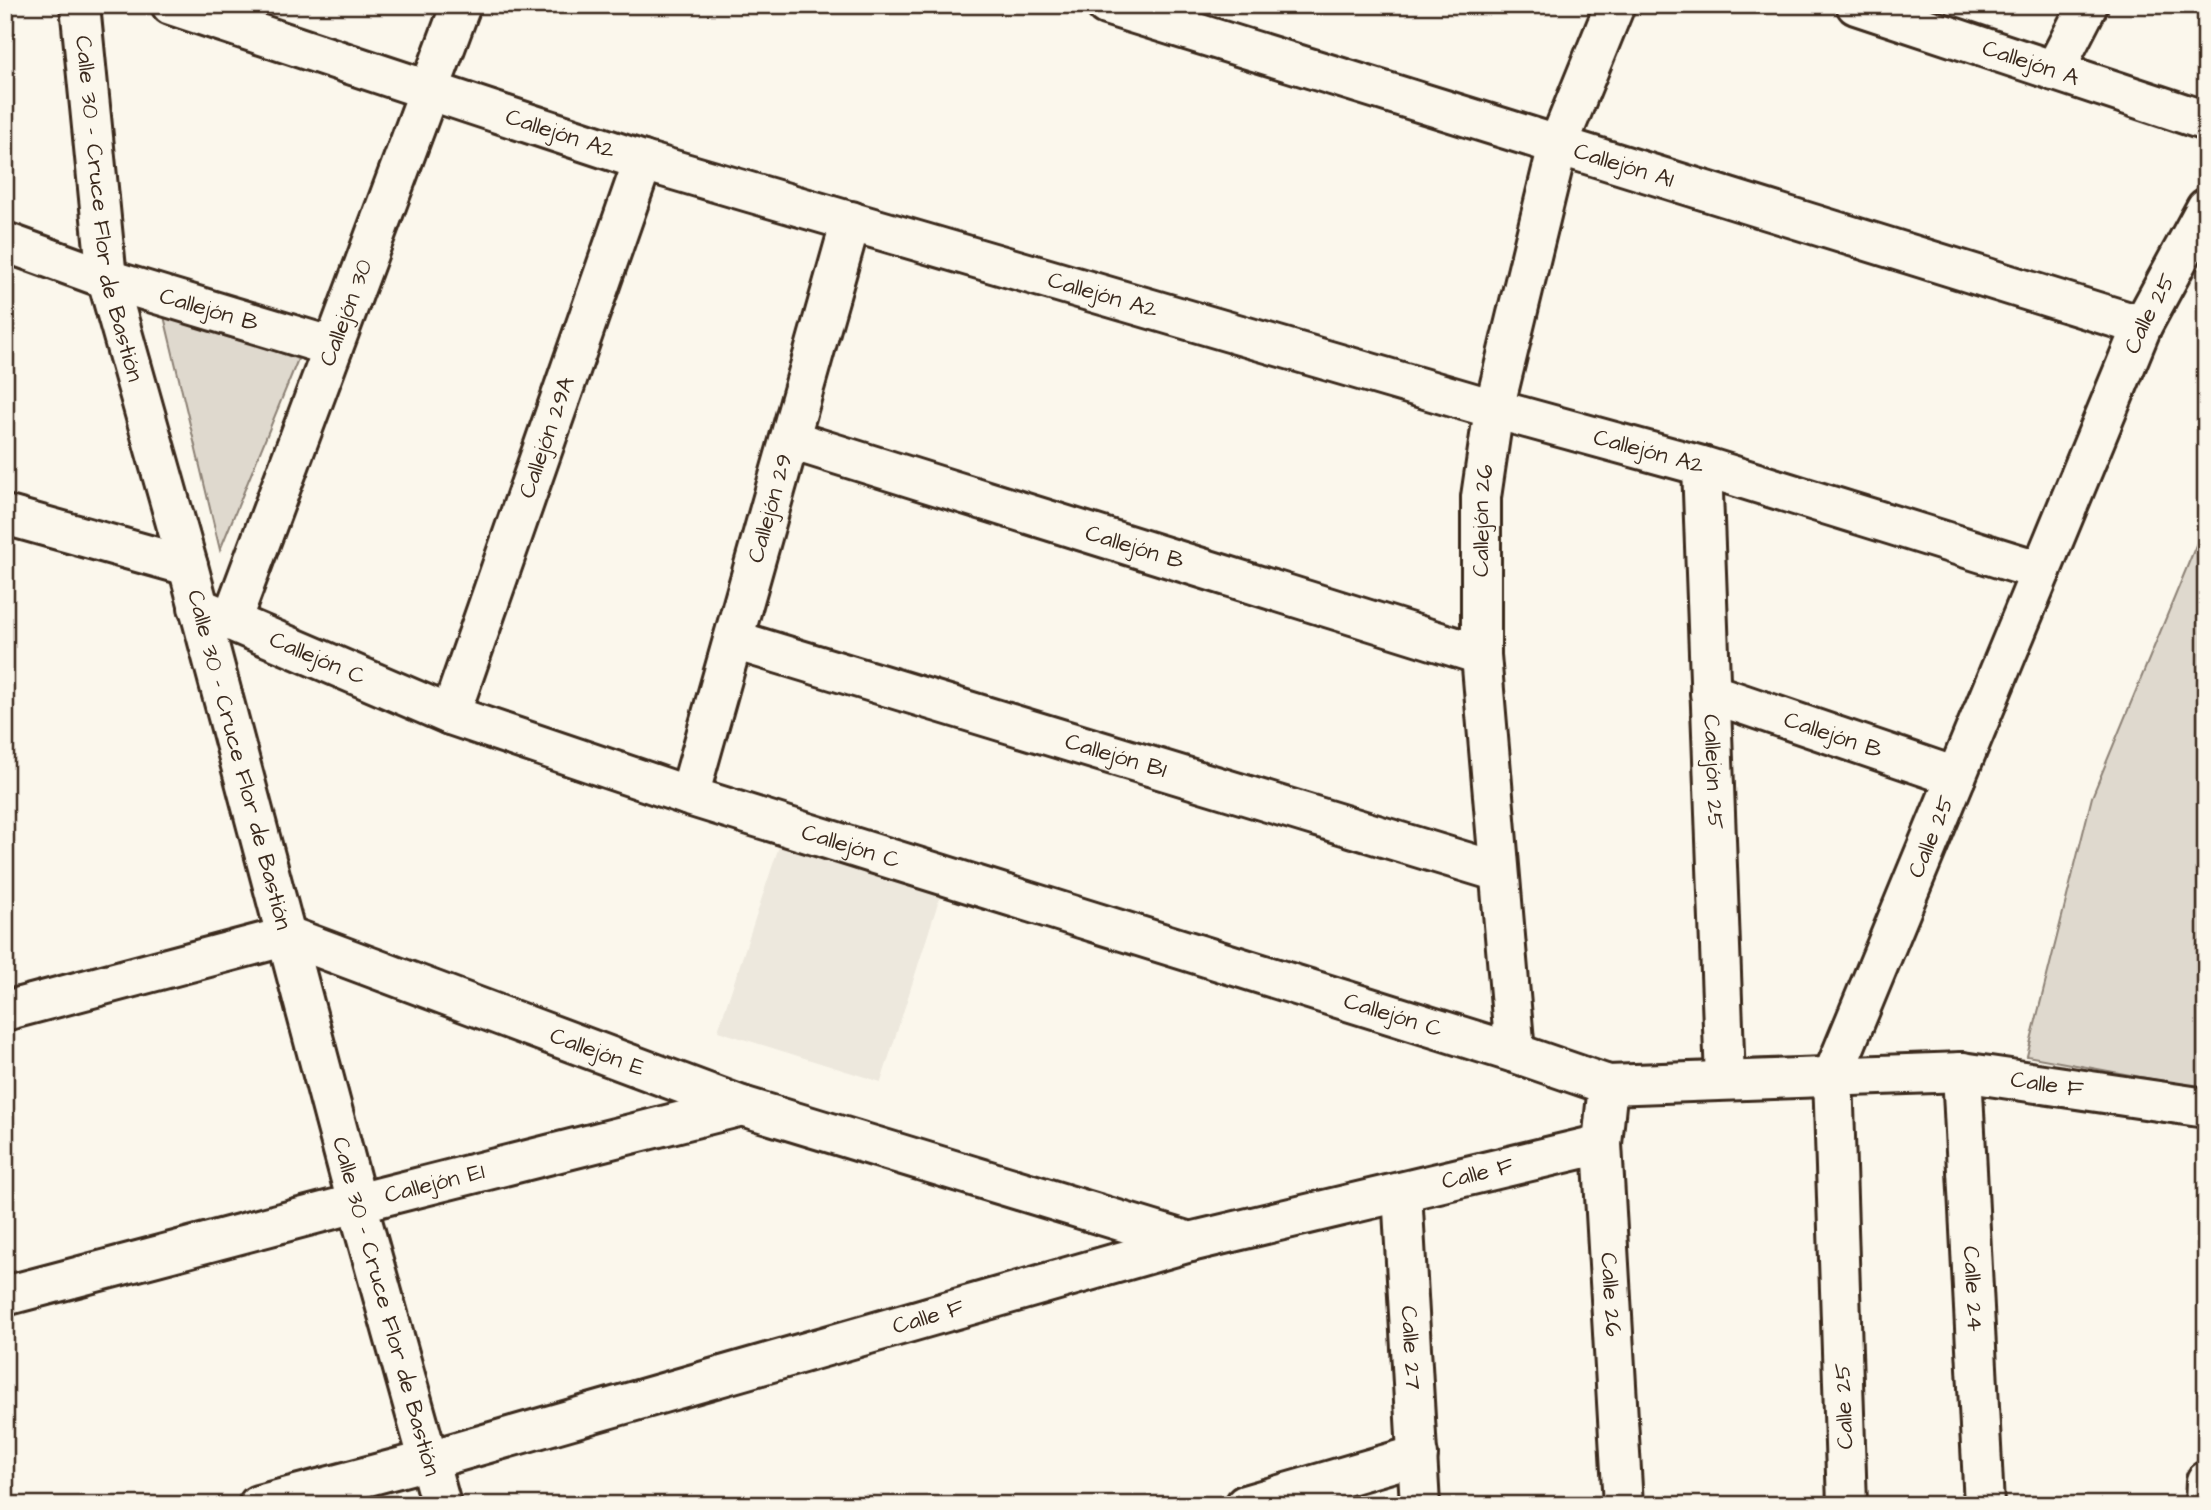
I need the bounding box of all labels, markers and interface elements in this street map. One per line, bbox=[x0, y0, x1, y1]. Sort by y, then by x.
street label: Callejón A bbox=[1978, 32, 2083, 94]
street label: Calle 30 - Cruce Flor de Bastión bbox=[67, 34, 151, 385]
street label: Callejón A2 bbox=[501, 101, 619, 167]
street label: Callejón A1 bbox=[1570, 135, 1678, 196]
street label: Callejón 30 bbox=[312, 255, 381, 371]
street label: Callejón A2 bbox=[1044, 264, 1162, 326]
street label: Calle 25 bbox=[2116, 268, 2184, 359]
street label: Callejón B bbox=[156, 280, 262, 340]
street label: Callejón 29A bbox=[511, 372, 583, 502]
street label: Callejón A2 bbox=[1590, 421, 1708, 482]
street label: Callejón 29 bbox=[740, 450, 801, 566]
street label: Callejón 26 bbox=[1465, 462, 1502, 577]
street label: Callejón B bbox=[1081, 517, 1188, 578]
street label: Calle 30 - Cruce Flor de Bastión bbox=[179, 586, 300, 933]
street label: Callejón C bbox=[264, 623, 371, 693]
street label: Callejón B bbox=[1780, 703, 1886, 767]
street label: Callejón 25 bbox=[1695, 714, 1732, 830]
street label: Callejón B1 bbox=[1061, 725, 1171, 786]
street label: Calle 25 bbox=[1900, 791, 1963, 883]
street label: Callejón C bbox=[797, 816, 904, 877]
street label: Callejón C bbox=[1340, 985, 1447, 1045]
street label: Callejón E bbox=[545, 1019, 650, 1084]
street label: Calle F bbox=[2009, 1063, 2085, 1106]
street label: Calle 30 - Cruce Flor de Bastión bbox=[324, 1133, 448, 1480]
street label: Calle F bbox=[1438, 1150, 1517, 1198]
street label: Callejón E1 bbox=[381, 1155, 488, 1211]
street label: Calle 24 bbox=[1955, 1245, 1991, 1333]
street label: Calle 26 bbox=[1592, 1251, 1629, 1338]
street label: Calle F bbox=[889, 1292, 968, 1342]
street label: Calle 27 bbox=[1393, 1305, 1429, 1391]
street label: Calle 25 bbox=[1827, 1362, 1861, 1450]

